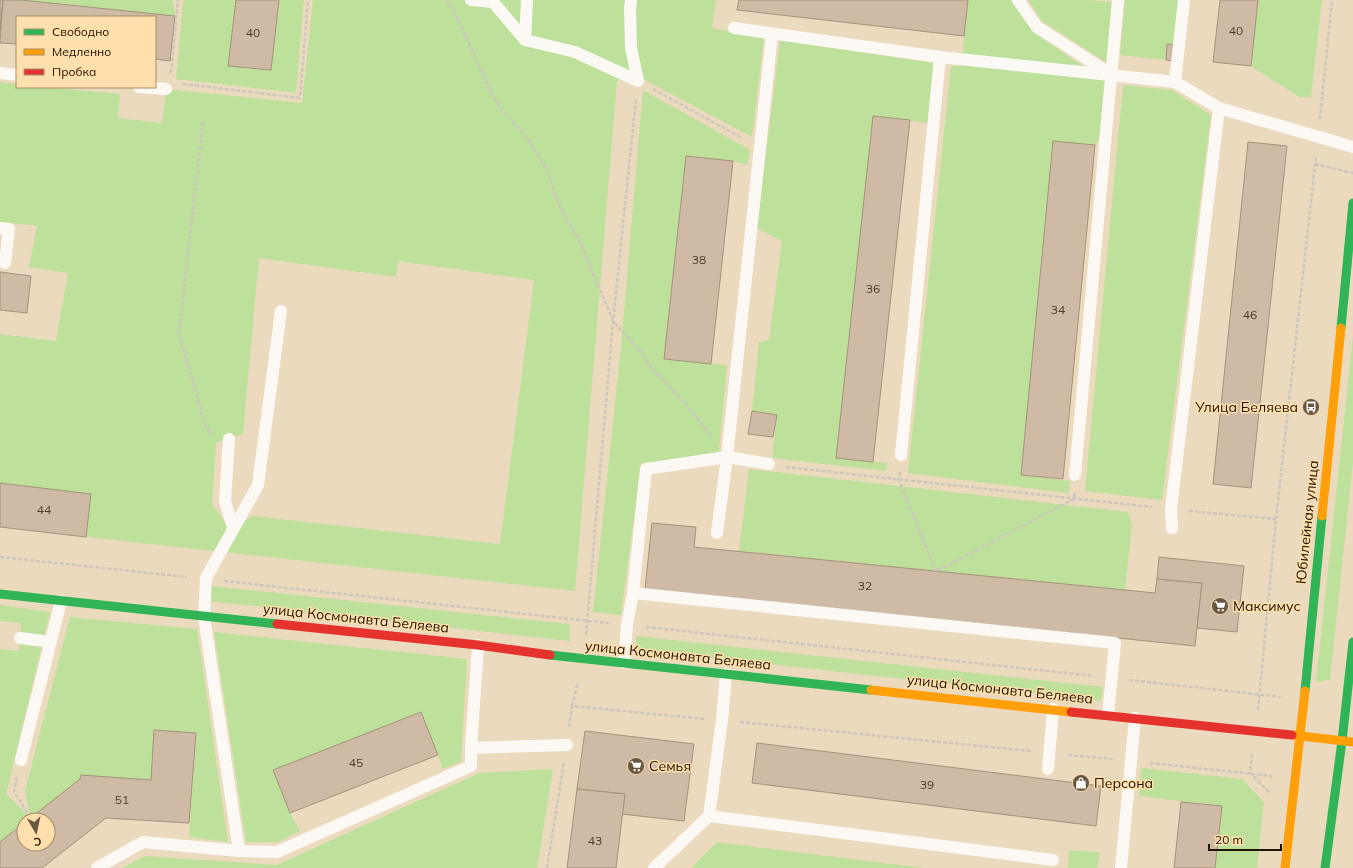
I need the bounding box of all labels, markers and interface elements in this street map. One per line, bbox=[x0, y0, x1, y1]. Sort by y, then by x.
legend bbox=[16, 16, 156, 88]
house number: 40 bbox=[1229, 23, 1243, 38]
text: Свободно bbox=[52, 24, 109, 39]
house number: 40 bbox=[246, 25, 260, 40]
text: Медленно bbox=[52, 44, 111, 59]
text: Пробка bbox=[52, 64, 96, 79]
house number: 38 bbox=[692, 252, 706, 267]
house number: 36 bbox=[866, 281, 880, 296]
house number: 34 bbox=[1051, 302, 1065, 317]
house number: 46 bbox=[1243, 307, 1257, 322]
bus stop icon: Улица Беляева bbox=[1301, 397, 1321, 417]
place label: Улица Беляева bbox=[1194, 398, 1298, 416]
street label: Юбилейная улица bbox=[1292, 459, 1322, 585]
house number: 44 bbox=[37, 502, 51, 517]
house number: 32 bbox=[858, 578, 872, 593]
supermarket icon: Максимус bbox=[1210, 596, 1230, 616]
place label: Максимус bbox=[1233, 597, 1300, 615]
street label: улица Космонавта Беляева bbox=[262, 599, 450, 637]
street label: улица Космонавта Беляева bbox=[584, 636, 772, 674]
street label: улица Космонавта Беляева bbox=[906, 670, 1094, 708]
house number: 45 bbox=[349, 755, 363, 770]
supermarket icon: Семья bbox=[626, 756, 646, 776]
place label: Семья bbox=[649, 757, 691, 775]
shop icon: Персона bbox=[1071, 773, 1091, 793]
place label: Персона bbox=[1094, 774, 1153, 792]
house number: 39 bbox=[920, 777, 934, 792]
house number: 51 bbox=[115, 792, 129, 807]
north arrow bbox=[16, 812, 56, 852]
scale bar bbox=[1209, 826, 1281, 852]
text: 20 m bbox=[1215, 832, 1243, 847]
house number: 43 bbox=[588, 833, 602, 848]
text: С bbox=[32, 834, 42, 849]

